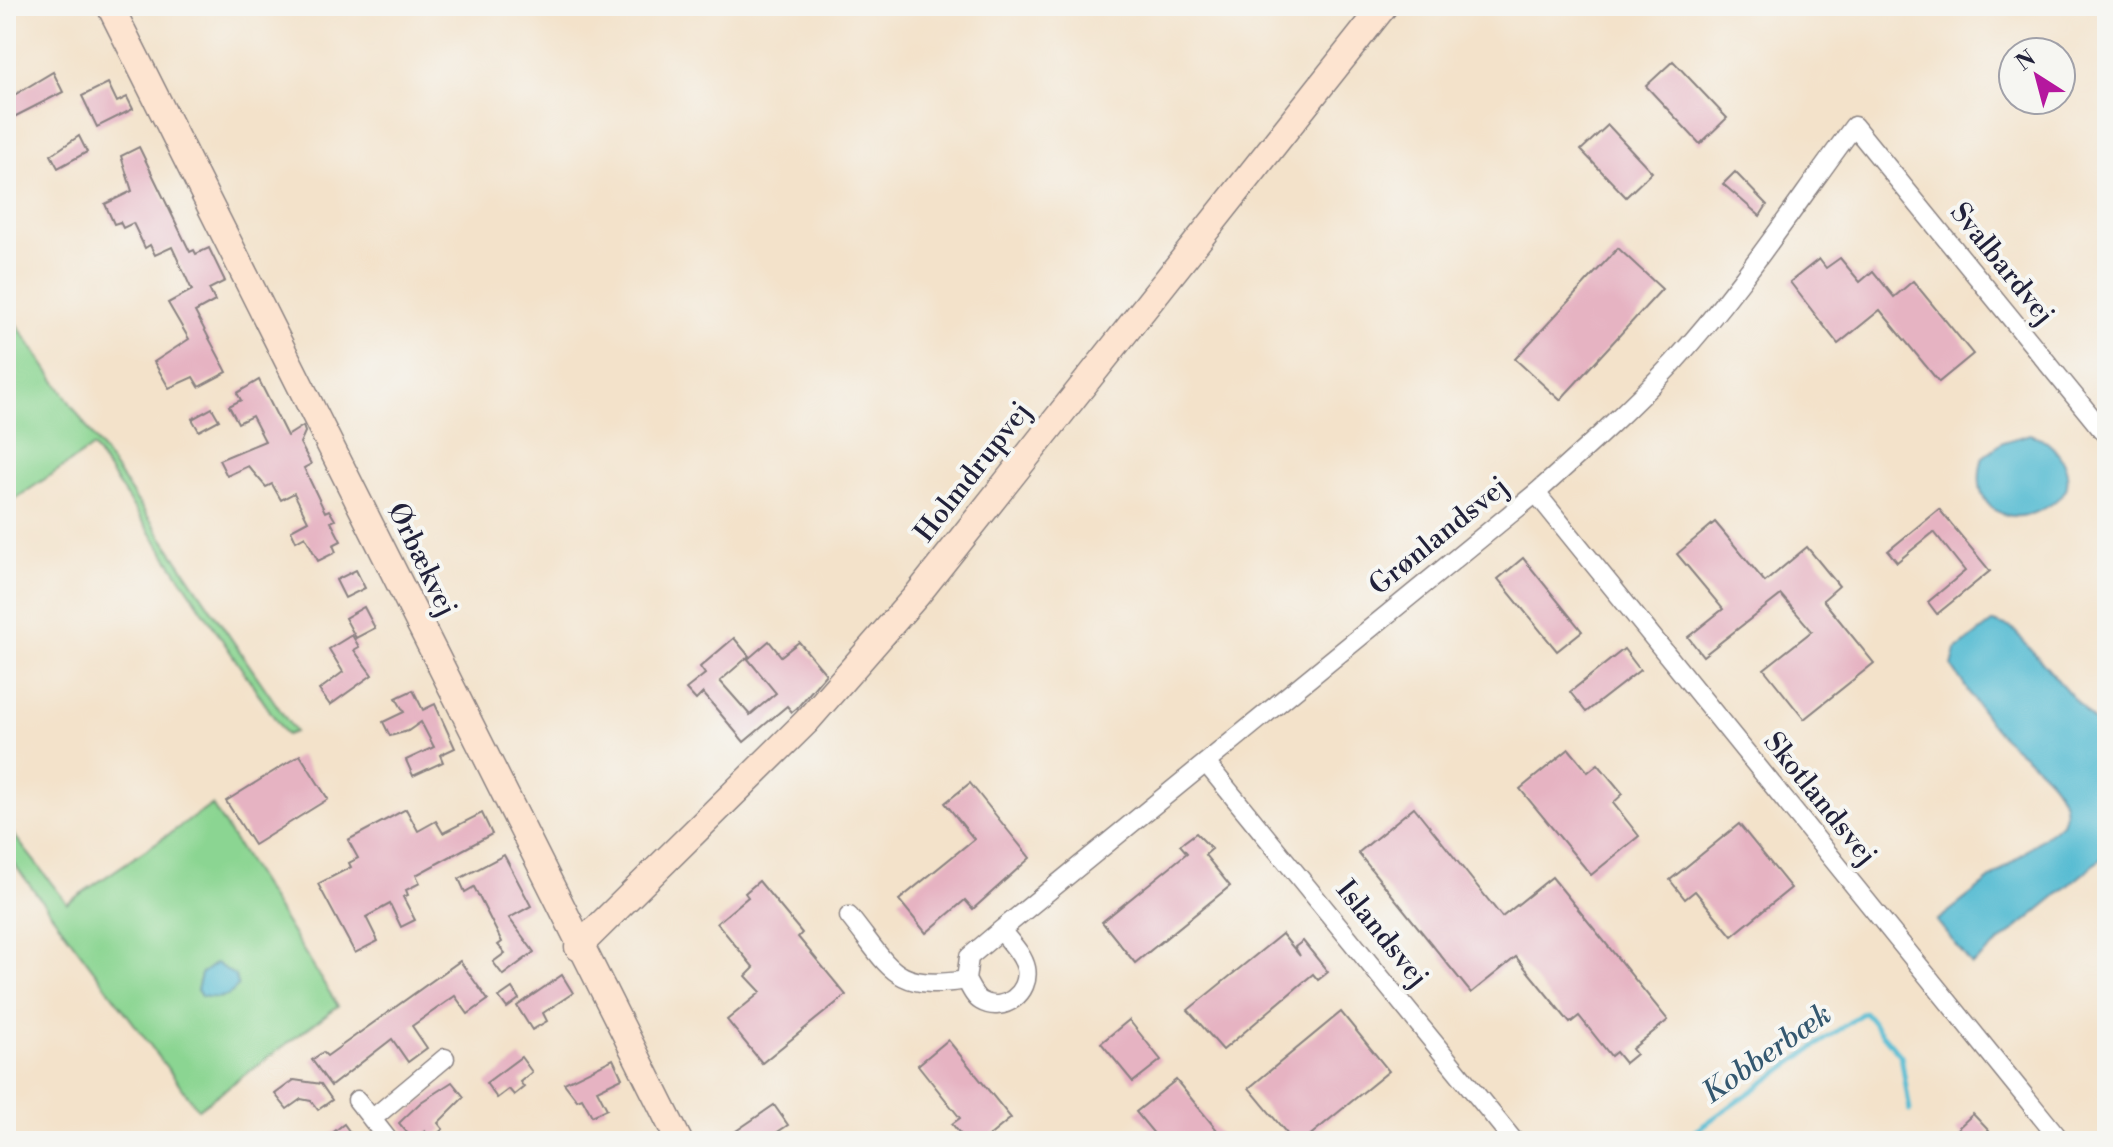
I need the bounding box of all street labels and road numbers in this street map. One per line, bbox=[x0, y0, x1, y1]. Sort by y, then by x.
street label: Svalbardvej bbox=[1942, 196, 2062, 332]
street label: Holmdrupvej bbox=[907, 395, 1039, 549]
street label: Grønlandsvej bbox=[1362, 469, 1516, 603]
street label: Ørbækvej bbox=[380, 498, 464, 622]
street label: Skotlandsvej bbox=[1756, 725, 1884, 873]
street label: Islandsvej bbox=[1328, 873, 1436, 995]

